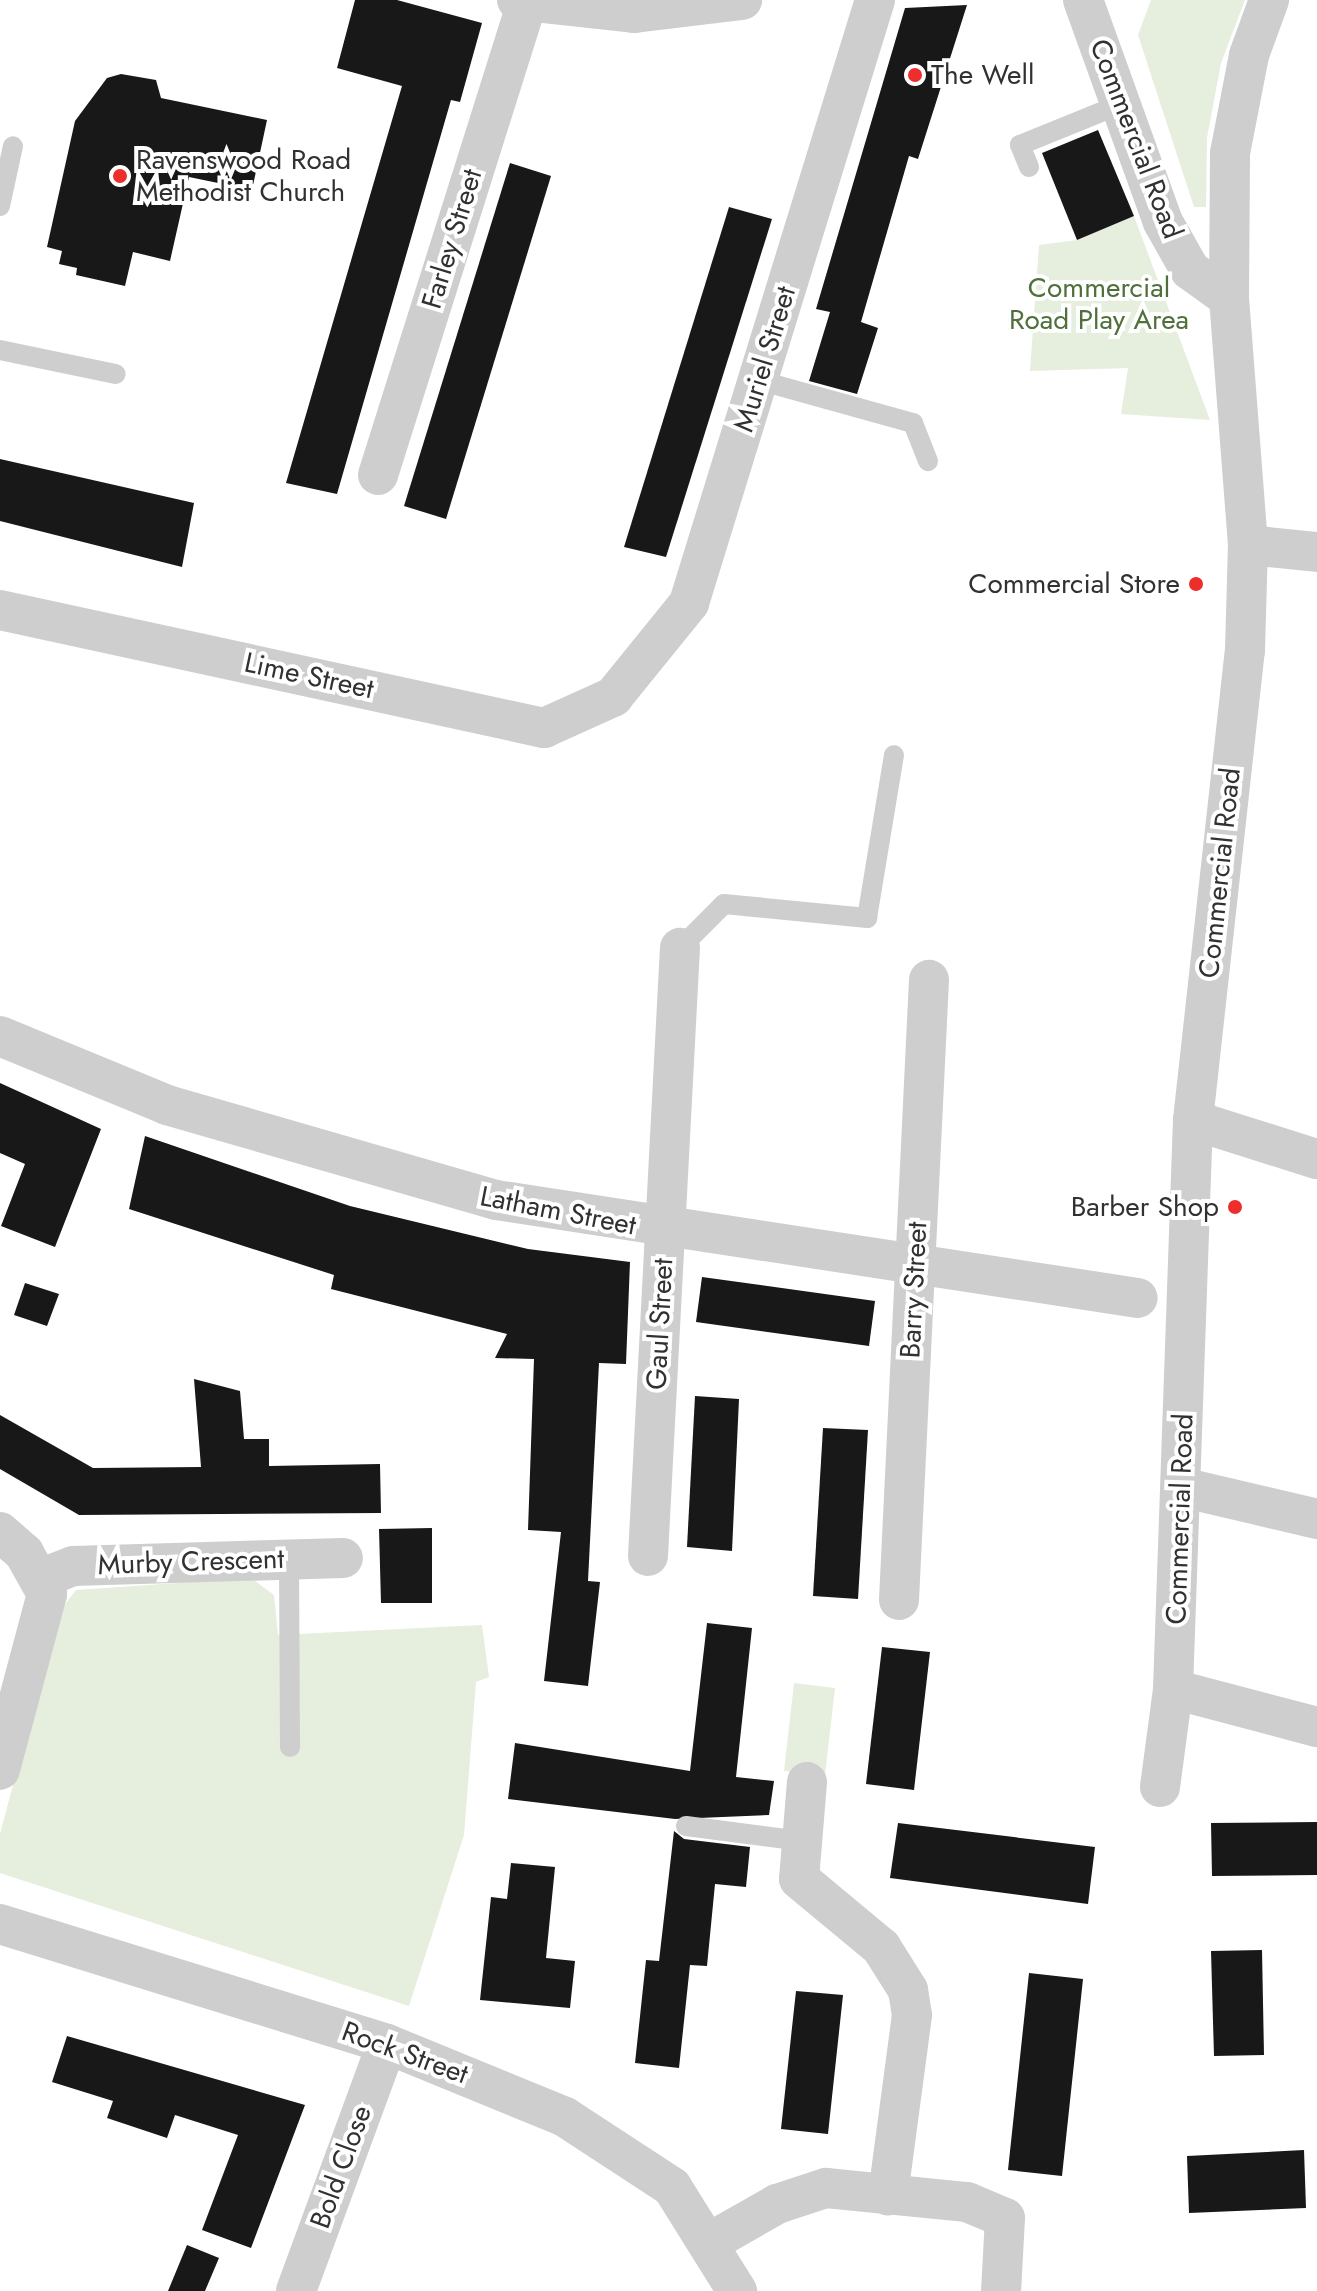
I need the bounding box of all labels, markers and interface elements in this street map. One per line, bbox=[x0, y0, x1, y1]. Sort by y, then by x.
street label: Commercial Road bbox=[1082, 34, 1190, 244]
place label: The Well bbox=[931, 58, 1034, 92]
marker: The Well bbox=[906, 66, 924, 84]
place label: Ravenswood Road Methodist Church bbox=[136, 143, 351, 209]
street label: Farley Street bbox=[415, 165, 489, 313]
marker: Ravenswood Road Methodist Church bbox=[111, 167, 129, 185]
park label: Commercial Road Play Area bbox=[1009, 271, 1189, 337]
street label: Muriel Street bbox=[727, 282, 803, 436]
place label: Commercial Store bbox=[968, 567, 1180, 601]
marker: Commercial Store bbox=[1187, 575, 1205, 593]
street label: Lime Street bbox=[241, 646, 377, 706]
street label: Commercial Road bbox=[1192, 766, 1248, 980]
street label: Latham Street bbox=[477, 1179, 639, 1243]
place label: Barber Shop bbox=[1071, 1190, 1219, 1224]
marker: Barber Shop bbox=[1226, 1198, 1244, 1216]
street label: Barry Street bbox=[894, 1221, 934, 1359]
street label: Gaul Street bbox=[640, 1257, 680, 1391]
street label: Commercial Road bbox=[1160, 1413, 1200, 1625]
street label: Murby Crescent bbox=[97, 1542, 285, 1582]
street label: Rock Street bbox=[337, 2015, 473, 2091]
street label: Bold Close bbox=[303, 2101, 379, 2233]

